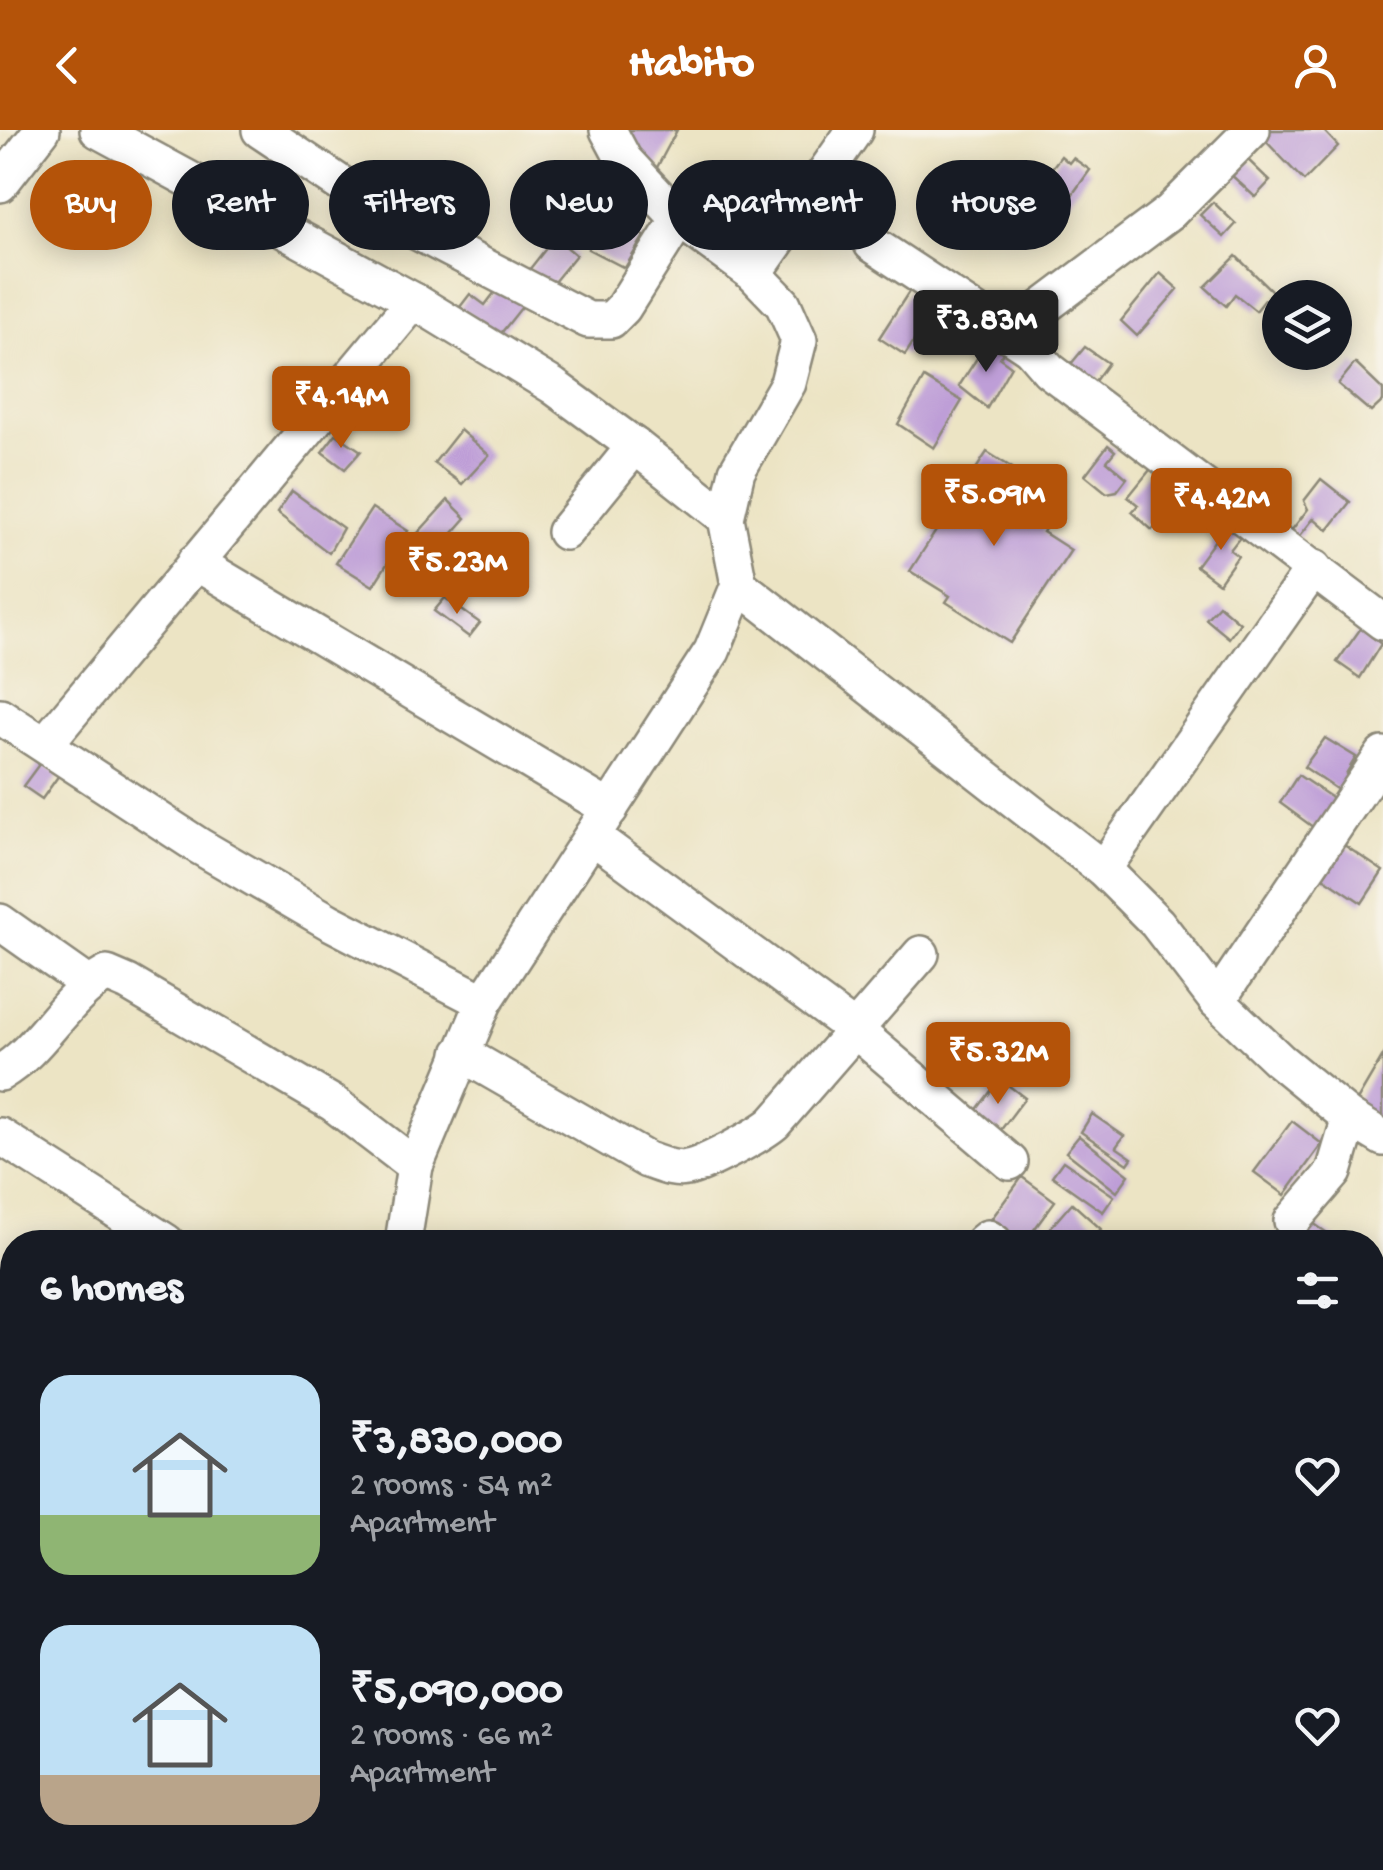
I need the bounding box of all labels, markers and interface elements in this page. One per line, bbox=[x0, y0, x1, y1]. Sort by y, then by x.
icon: back bbox=[40, 38, 95, 93]
icon: person bbox=[1288, 38, 1343, 93]
text: Habito bbox=[629, 39, 754, 92]
chip: Buy bbox=[30, 160, 152, 250]
chip: Rent bbox=[172, 160, 309, 250]
chip: Filters bbox=[329, 160, 490, 250]
chip: New bbox=[510, 160, 648, 250]
chip: Apartment bbox=[668, 160, 896, 250]
chip: House bbox=[916, 160, 1071, 250]
map controls bbox=[1262, 280, 1352, 370]
button: layers bbox=[1262, 280, 1352, 370]
pin: ₹3.83M bbox=[905, 290, 1067, 375]
text: ₹3.83M bbox=[935, 303, 1037, 341]
pin: ₹4.14M bbox=[260, 366, 422, 451]
text: ₹4.14M bbox=[294, 379, 388, 417]
pin: ₹5.09M bbox=[913, 464, 1075, 549]
pin: ₹4.42M bbox=[1140, 468, 1302, 553]
text: ₹5.09M bbox=[943, 477, 1045, 515]
text: ₹4.42M bbox=[1173, 481, 1269, 519]
pin: ₹5.23M bbox=[376, 532, 538, 617]
text: ₹5.23M bbox=[407, 545, 507, 583]
pin: ₹5.32M bbox=[917, 1022, 1079, 1107]
text: ₹5.32M bbox=[948, 1035, 1048, 1073]
icon: filters bbox=[1290, 1263, 1345, 1318]
text: 6 homes bbox=[40, 1266, 183, 1315]
icon: home bbox=[120, 1415, 240, 1535]
text: ₹3,830,000 bbox=[350, 1419, 562, 1468]
icon: heart bbox=[1290, 1448, 1345, 1503]
text: 2 rooms · 54 m² bbox=[350, 1468, 552, 1506]
text: Apartment bbox=[350, 1506, 494, 1544]
icon: home bbox=[120, 1665, 240, 1785]
text: ₹5,090,000 bbox=[350, 1669, 563, 1718]
icon: heart bbox=[1290, 1698, 1345, 1753]
text: 2 rooms · 66 m² bbox=[350, 1718, 553, 1756]
text: Apartment bbox=[350, 1756, 494, 1794]

